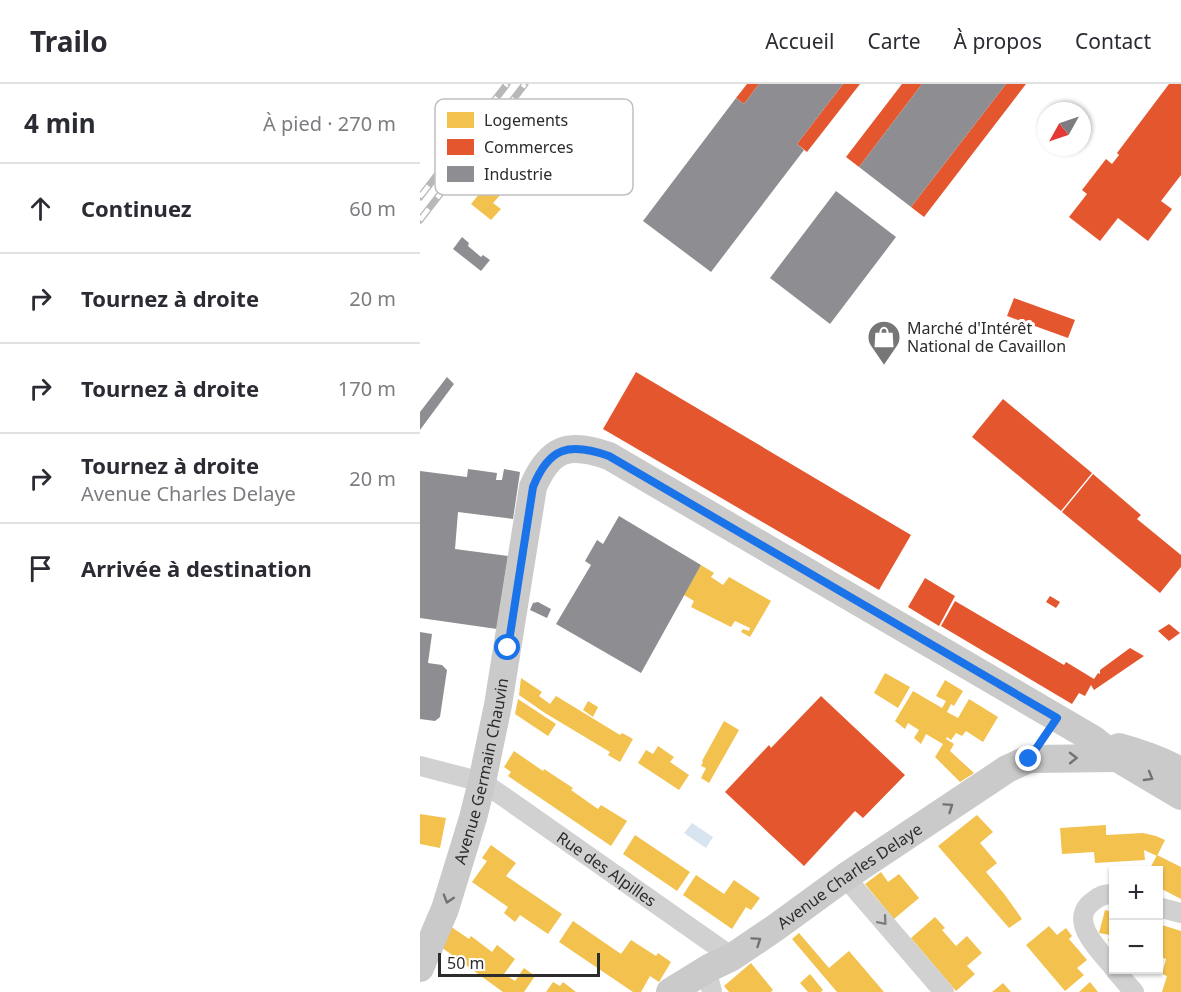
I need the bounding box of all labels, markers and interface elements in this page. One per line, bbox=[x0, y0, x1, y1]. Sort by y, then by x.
text: Trailo bbox=[30, 22, 108, 60]
text: Accueil bbox=[765, 27, 834, 55]
text: Carte bbox=[867, 27, 921, 55]
text: À propos bbox=[954, 27, 1042, 55]
text: Contact bbox=[1075, 27, 1151, 55]
legend bbox=[435, 99, 633, 195]
north arrow bbox=[1037, 102, 1091, 156]
text: 4 min bbox=[24, 105, 96, 141]
text: Logements bbox=[484, 109, 568, 131]
text: À pied · 270 m bbox=[263, 110, 396, 137]
text: Commerces bbox=[484, 136, 573, 158]
text: Industrie bbox=[484, 163, 552, 185]
icon: ahead bbox=[24, 192, 57, 225]
text: Continuez bbox=[81, 193, 192, 223]
text: 60 m bbox=[349, 195, 396, 222]
icon: right bbox=[24, 282, 57, 315]
text: Tournez à droite bbox=[81, 283, 259, 313]
text: 20 m bbox=[349, 285, 396, 312]
place label: Marché d'Intérêt National de Cavaillon bbox=[907, 317, 1066, 357]
shop icon: Marché d'Intérêt National de Cavaillon bbox=[866, 319, 902, 366]
icon: right bbox=[24, 372, 57, 405]
text: Tournez à droite bbox=[81, 373, 259, 403]
text: 170 m bbox=[338, 375, 396, 402]
text: Tournez à droite bbox=[81, 450, 259, 480]
icon: right bbox=[24, 462, 57, 495]
text: 20 m bbox=[349, 465, 396, 492]
text: Avenue Charles Delaye bbox=[81, 480, 296, 507]
icon: arrive bbox=[24, 552, 57, 585]
text: Arrivée à destination bbox=[81, 553, 312, 583]
route start bbox=[494, 634, 520, 660]
street label: Avenue Germain Chauvin bbox=[448, 676, 513, 867]
route end bbox=[1015, 745, 1041, 771]
one-way arrow bbox=[1069, 752, 1078, 764]
one-way arrow bbox=[1143, 770, 1153, 782]
one-way arrow bbox=[942, 803, 953, 814]
street label: Avenue Charles Delaye bbox=[772, 818, 926, 934]
street label: Rue des Alpilles bbox=[552, 826, 661, 912]
map controls bbox=[1109, 866, 1163, 974]
button: + bbox=[1109, 866, 1163, 920]
one-way arrow bbox=[443, 893, 455, 904]
one-way arrow bbox=[876, 914, 887, 925]
button: − bbox=[1109, 920, 1163, 974]
one-way arrow bbox=[750, 937, 761, 948]
scale bar bbox=[438, 950, 600, 978]
text: 50 m bbox=[447, 952, 484, 974]

